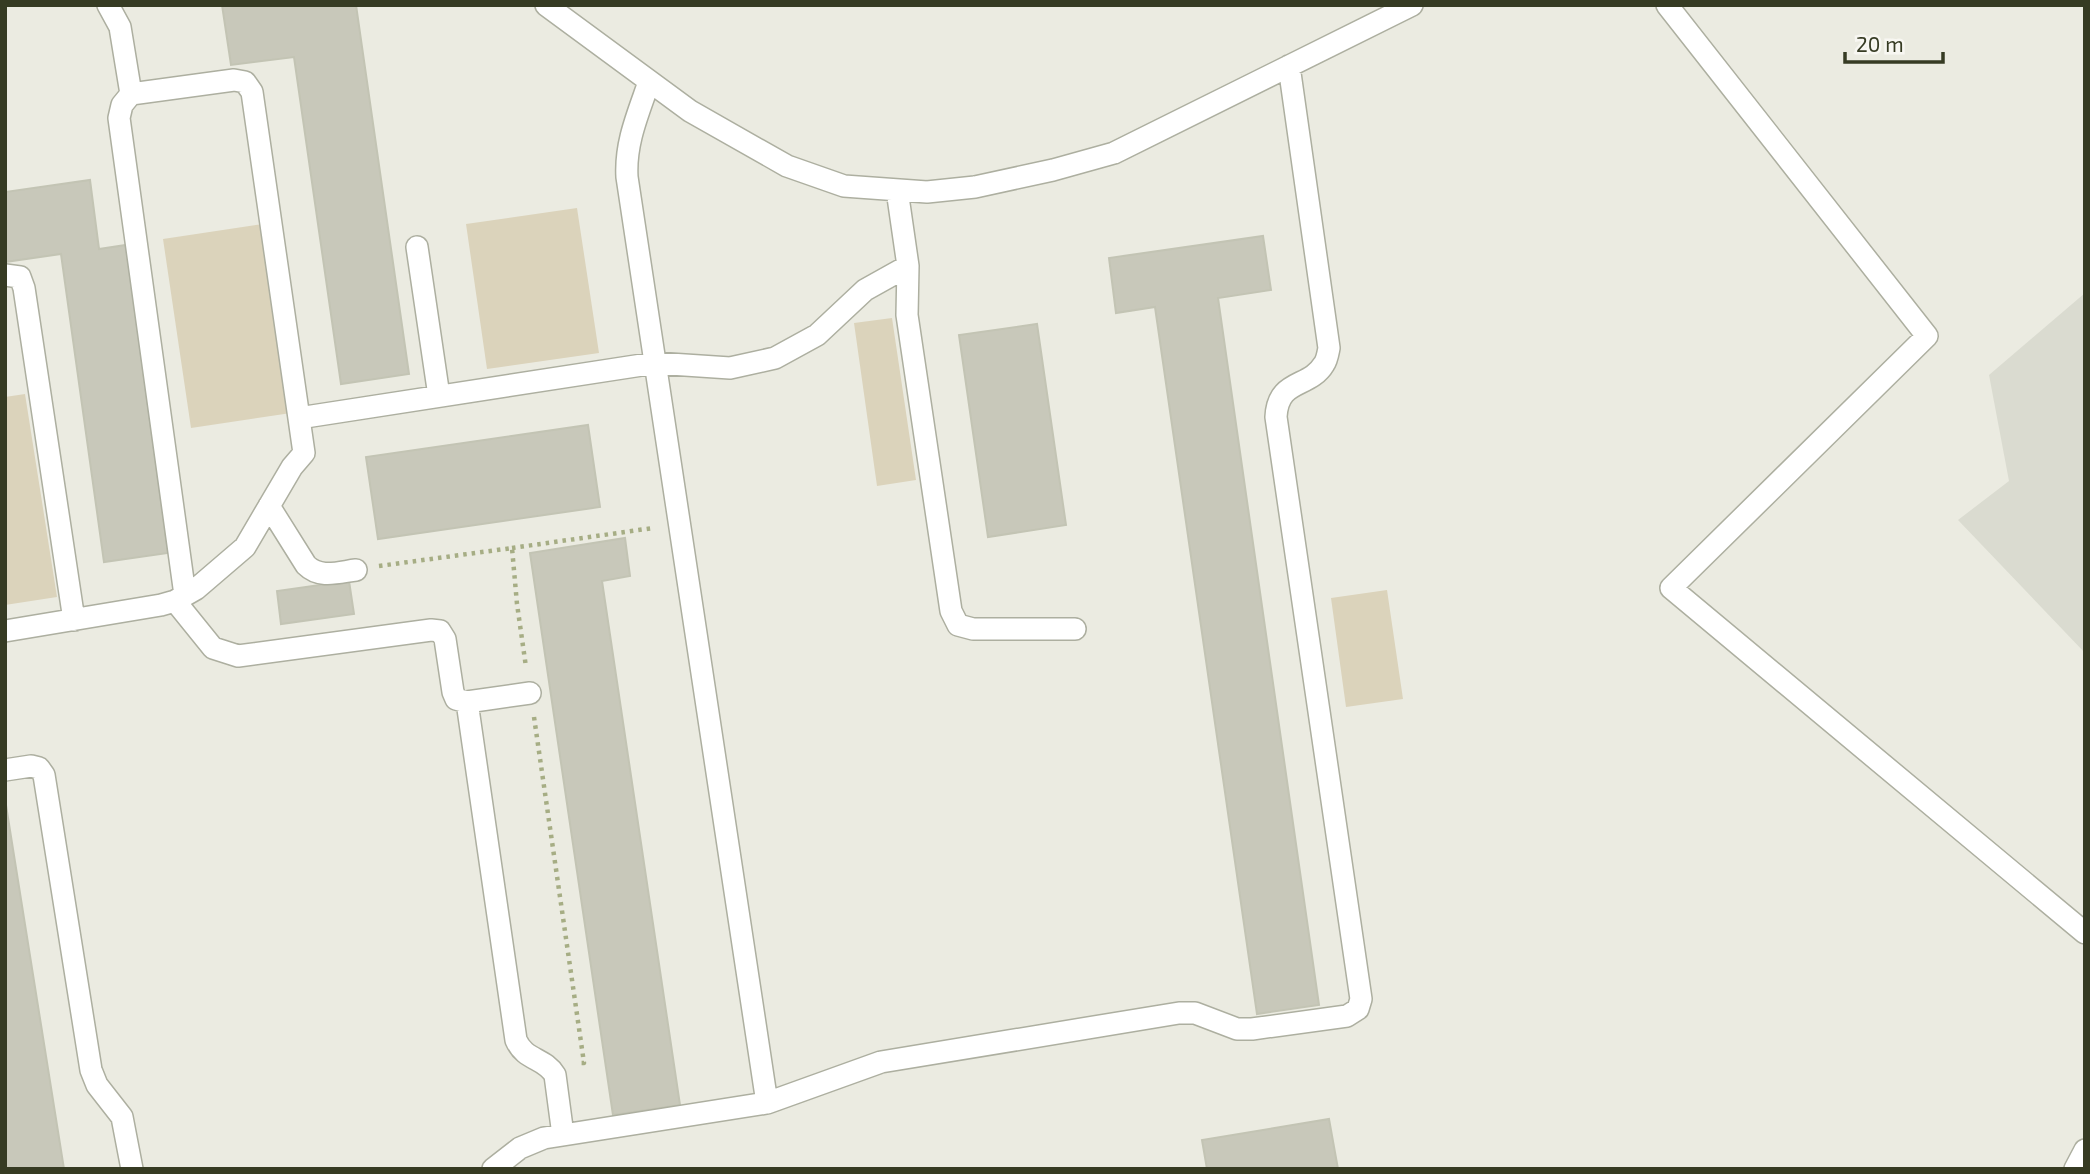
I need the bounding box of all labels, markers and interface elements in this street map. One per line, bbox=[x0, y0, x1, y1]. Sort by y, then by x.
scale bar bbox=[1845, 21, 1943, 65]
text: 20 m bbox=[1856, 31, 1904, 56]

